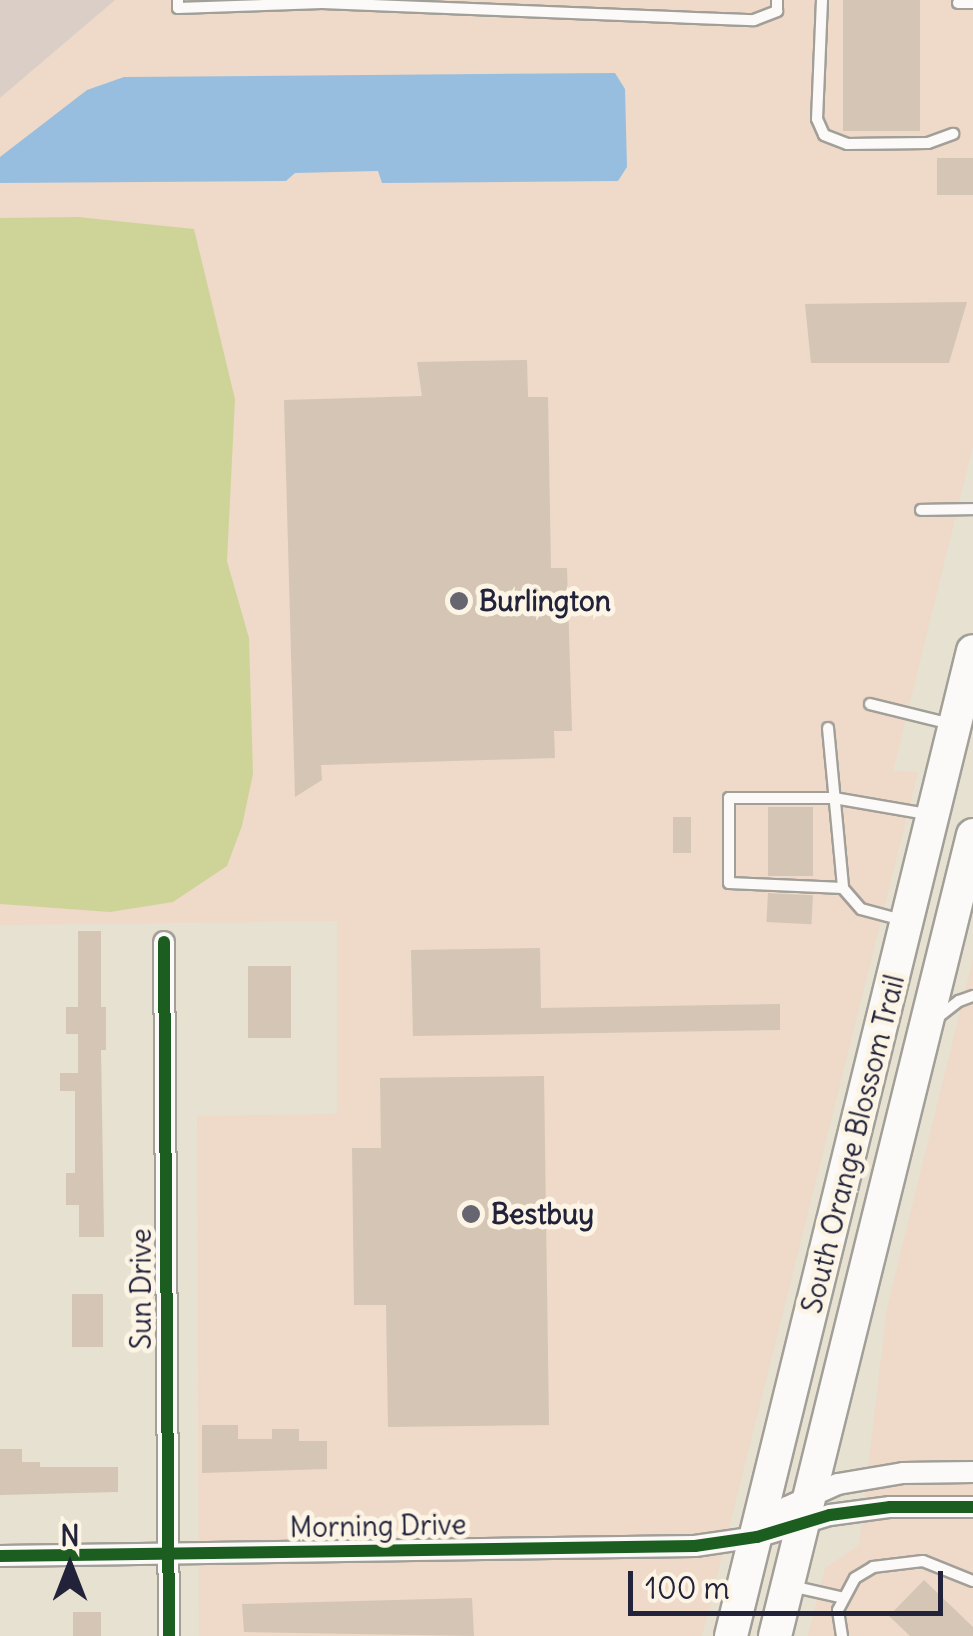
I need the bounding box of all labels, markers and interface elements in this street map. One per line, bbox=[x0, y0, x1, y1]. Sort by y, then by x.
place label: Burlington bbox=[479, 584, 611, 618]
marker: Burlington bbox=[448, 590, 470, 612]
street label: South Orange Blossom Trail bbox=[795, 971, 911, 1317]
place label: Bestbuy bbox=[491, 1197, 594, 1231]
marker: Bestbuy bbox=[460, 1203, 482, 1225]
street label: Sun Drive bbox=[124, 1228, 158, 1350]
street label: Morning Drive bbox=[289, 1508, 467, 1544]
north arrow bbox=[20, 1516, 120, 1616]
text: N bbox=[60, 1518, 80, 1554]
scale bar bbox=[633, 1551, 948, 1613]
text: 100 m bbox=[645, 1569, 730, 1607]

